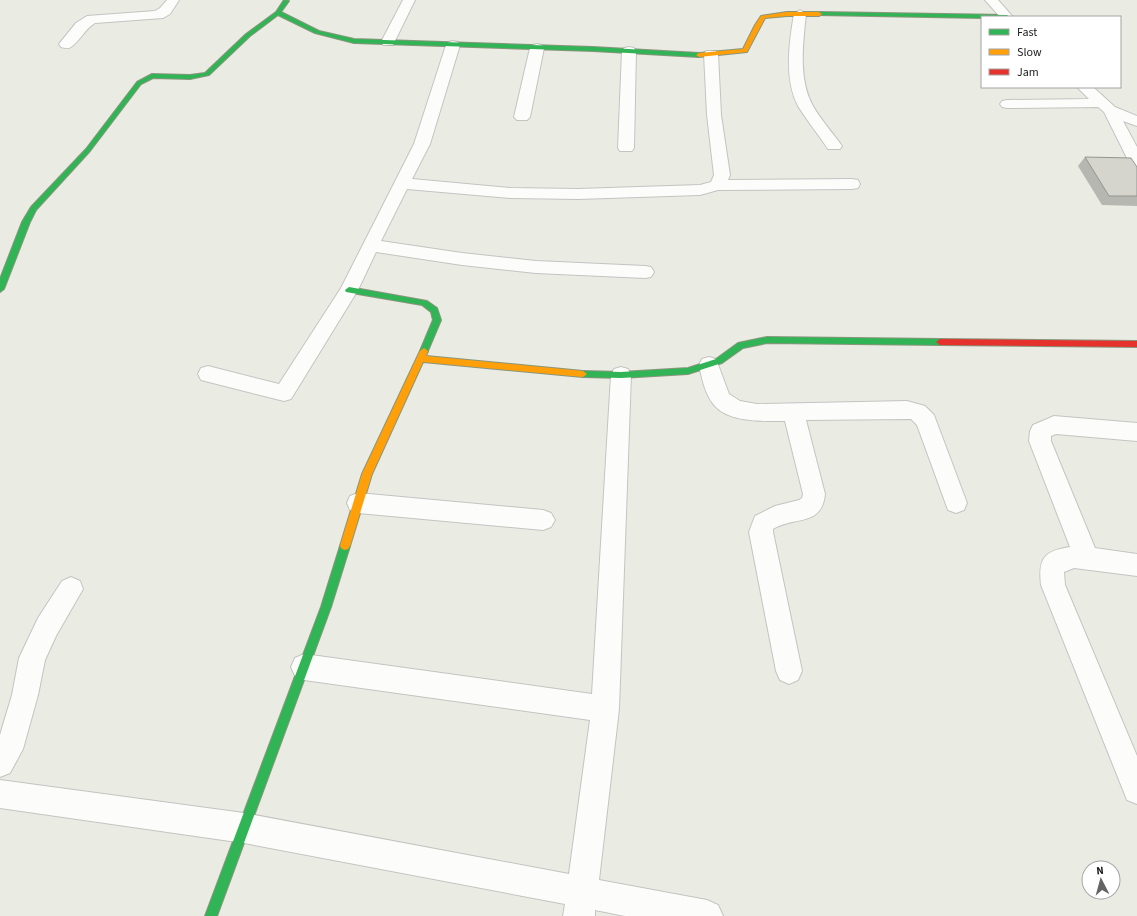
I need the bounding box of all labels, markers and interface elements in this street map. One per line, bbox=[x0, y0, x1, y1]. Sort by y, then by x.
legend bbox=[981, 16, 1121, 88]
text: Fast bbox=[1017, 24, 1037, 41]
text: Slow bbox=[1017, 44, 1042, 61]
text: Jam bbox=[1017, 64, 1039, 81]
north arrow bbox=[1081, 860, 1121, 900]
text: N bbox=[1096, 863, 1104, 878]

